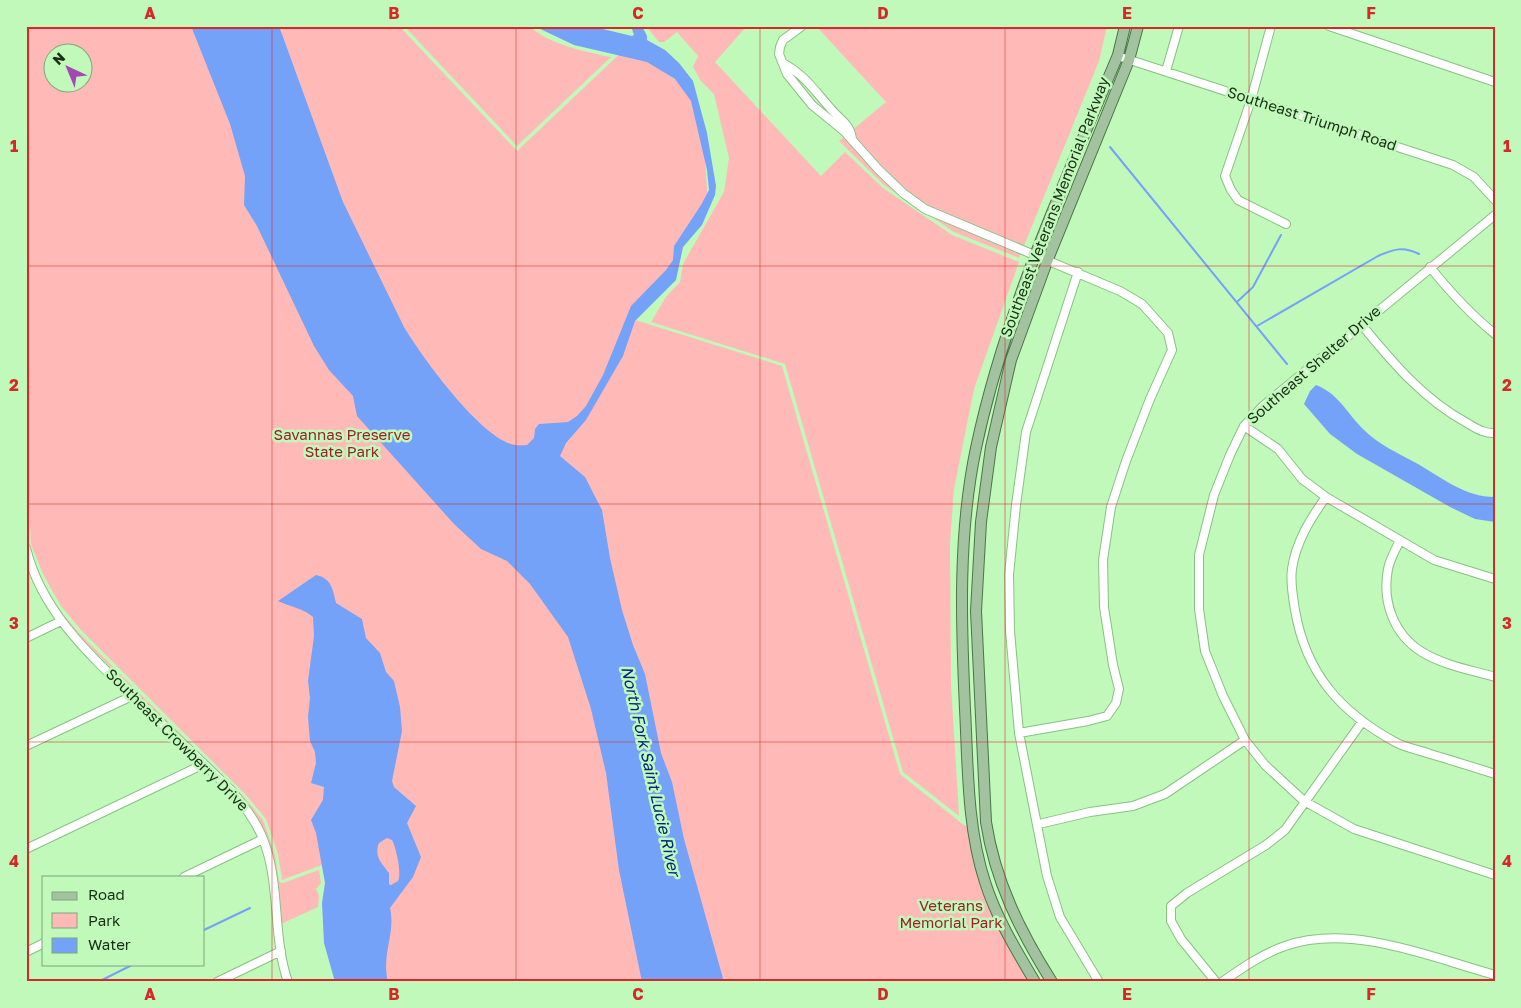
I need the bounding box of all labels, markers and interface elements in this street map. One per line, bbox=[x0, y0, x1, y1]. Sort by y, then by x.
text: A bbox=[144, 3, 156, 23]
text: B bbox=[388, 3, 400, 23]
text: C bbox=[632, 3, 644, 23]
text: D bbox=[877, 3, 889, 23]
text: E bbox=[1122, 3, 1132, 23]
text: F bbox=[1366, 3, 1376, 23]
north arrow bbox=[42, 42, 92, 92]
text: N bbox=[49, 48, 68, 68]
street label: Southeast Veterans Memorial Parkway bbox=[996, 73, 1112, 339]
street label: Southeast Triumph Road bbox=[1225, 82, 1399, 154]
text: 1 bbox=[10, 136, 18, 156]
text: 1 bbox=[1503, 136, 1511, 156]
street label: Southeast Shelter Drive bbox=[1243, 301, 1384, 427]
text: 2 bbox=[9, 375, 19, 395]
text: 2 bbox=[1502, 375, 1512, 395]
park label: Savannas Preserve State Park bbox=[274, 425, 411, 460]
text: 3 bbox=[9, 613, 19, 633]
text: 3 bbox=[1502, 613, 1512, 633]
street label: Southeast Crowberry Drive bbox=[103, 664, 253, 814]
water label: North Fork Saint Lucie River bbox=[617, 664, 685, 880]
text: 4 bbox=[9, 851, 19, 871]
text: 4 bbox=[1502, 851, 1512, 871]
legend bbox=[42, 876, 205, 966]
text: Road bbox=[88, 885, 125, 903]
park label: Veterans Memorial Park bbox=[899, 896, 1003, 931]
text: Park bbox=[88, 911, 121, 929]
text: Water bbox=[88, 935, 131, 953]
text: A bbox=[144, 984, 156, 1004]
text: B bbox=[388, 984, 400, 1004]
text: C bbox=[632, 984, 644, 1004]
text: D bbox=[877, 984, 889, 1004]
text: E bbox=[1122, 984, 1132, 1004]
text: F bbox=[1366, 984, 1376, 1004]

